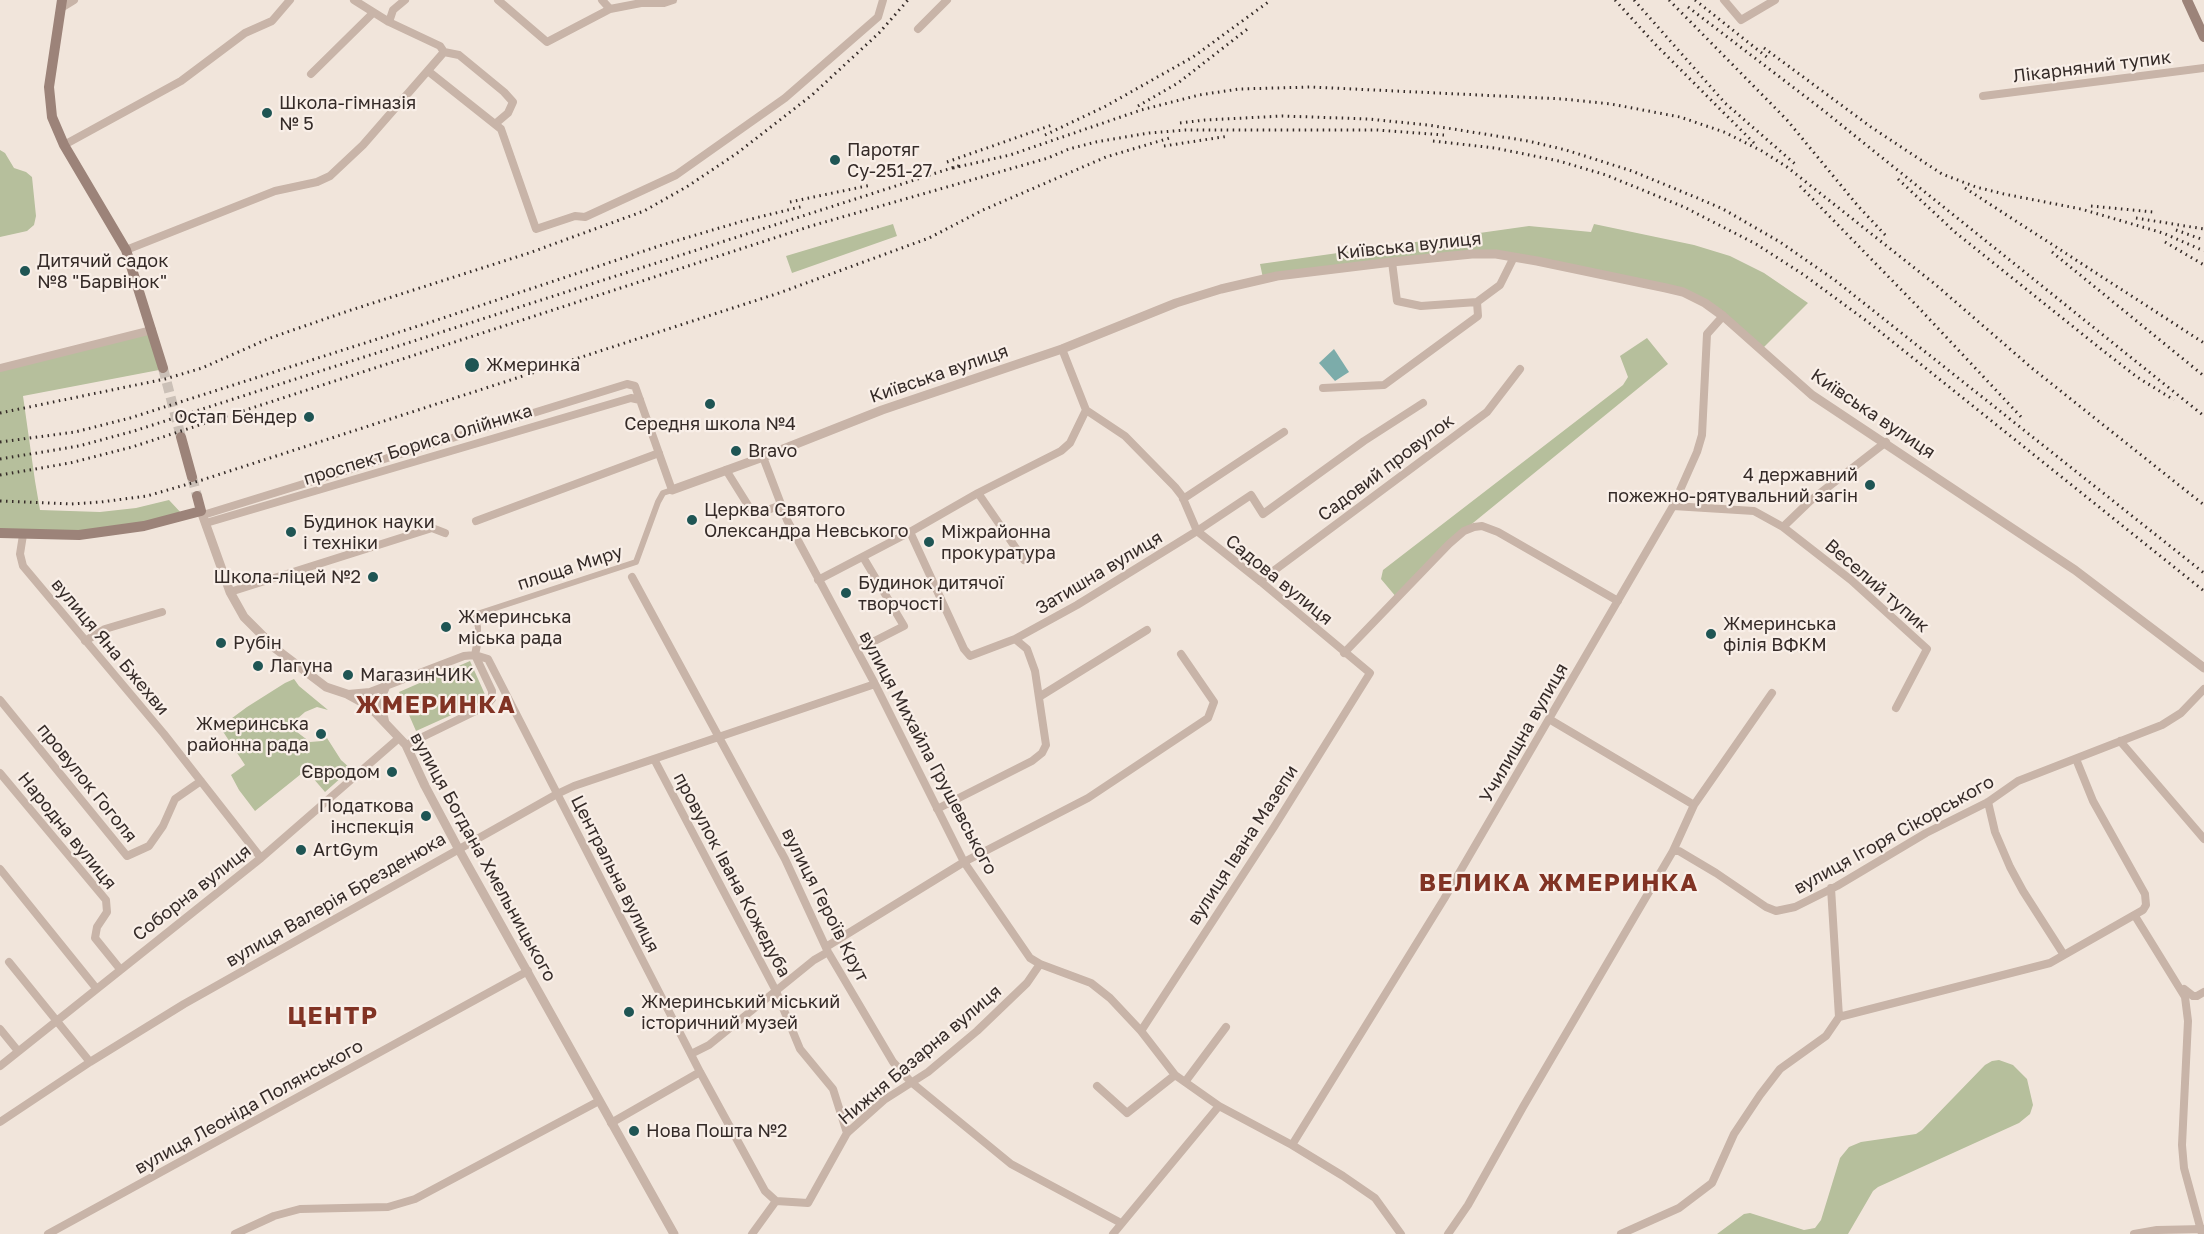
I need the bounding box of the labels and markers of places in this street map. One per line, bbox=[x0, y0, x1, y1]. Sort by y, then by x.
place label: Школа-гімназія № 5 bbox=[279, 92, 416, 134]
marker: Школа-гімназія № 5 bbox=[260, 106, 274, 120]
place label: Паротяг Су-251-27 bbox=[847, 139, 932, 182]
marker: Паротяг Су-251-27 bbox=[828, 153, 842, 167]
place label: Дитячий садок №8 "Барвінок" bbox=[37, 250, 168, 292]
marker: Дитячий садок №8 "Барвінок" bbox=[18, 264, 32, 278]
place label: Жмеринка bbox=[486, 354, 580, 376]
marker: Жмеринка bbox=[463, 356, 481, 374]
marker: Середня школа №4 bbox=[703, 397, 717, 411]
place label: Остап Бендер bbox=[174, 406, 297, 428]
marker: Остап Бендер bbox=[302, 410, 316, 424]
place label: Середня школа №4 bbox=[624, 413, 796, 435]
place label: Bravo bbox=[748, 440, 797, 462]
marker: Bravo bbox=[729, 444, 743, 458]
place label: 4 державний пожежно-рятувальний загін bbox=[1608, 464, 1858, 506]
marker: 4 державний пожежно-рятувальний загін bbox=[1863, 478, 1877, 492]
place label: Церква Святого Олександра Невського bbox=[704, 499, 909, 542]
place label: Будинок науки і техніки bbox=[303, 511, 435, 554]
marker: Церква Святого Олександра Невського bbox=[685, 513, 699, 527]
place label: Міжрайонна прокуратура bbox=[941, 521, 1056, 564]
marker: Будинок науки і техніки bbox=[284, 525, 298, 539]
marker: Міжрайонна прокуратура bbox=[922, 535, 936, 549]
place label: Школа-ліцей №2 bbox=[214, 566, 361, 588]
marker: Школа-ліцей №2 bbox=[366, 570, 380, 584]
place label: Будинок дитячої творчості bbox=[858, 572, 1004, 614]
marker: Будинок дитячої творчості bbox=[839, 586, 853, 600]
place label: Жмеринська міська рада bbox=[458, 606, 571, 648]
place label: Жмеринська філія ВФКМ bbox=[1723, 613, 1836, 656]
marker: Жмеринська міська рада bbox=[439, 620, 453, 634]
marker: Жмеринська філія ВФКМ bbox=[1704, 627, 1718, 641]
place label: Рубін bbox=[233, 632, 282, 654]
marker: Рубін bbox=[214, 636, 228, 650]
place label: Лагуна bbox=[270, 655, 333, 677]
marker: Лагуна bbox=[251, 659, 265, 673]
place label: МагазинЧИК bbox=[360, 664, 473, 686]
marker: МагазинЧИК bbox=[341, 668, 355, 682]
place label: Жмеринська районна рада bbox=[187, 713, 309, 756]
marker: Жмеринська районна рада bbox=[314, 727, 328, 741]
place label: Євродом bbox=[301, 761, 380, 783]
marker: Євродом bbox=[385, 765, 399, 779]
place label: Податкова інспекція bbox=[319, 795, 414, 838]
marker: Податкова інспекція bbox=[419, 809, 433, 823]
place label: ArtGym bbox=[313, 839, 378, 861]
marker: ArtGym bbox=[294, 843, 308, 857]
place label: Жмеринський міський історичний музей bbox=[641, 991, 840, 1034]
marker: Жмеринський міський історичний музей bbox=[622, 1005, 636, 1019]
place label: Нова Пошта №2 bbox=[646, 1120, 787, 1142]
marker: Нова Пошта №2 bbox=[627, 1124, 641, 1138]

